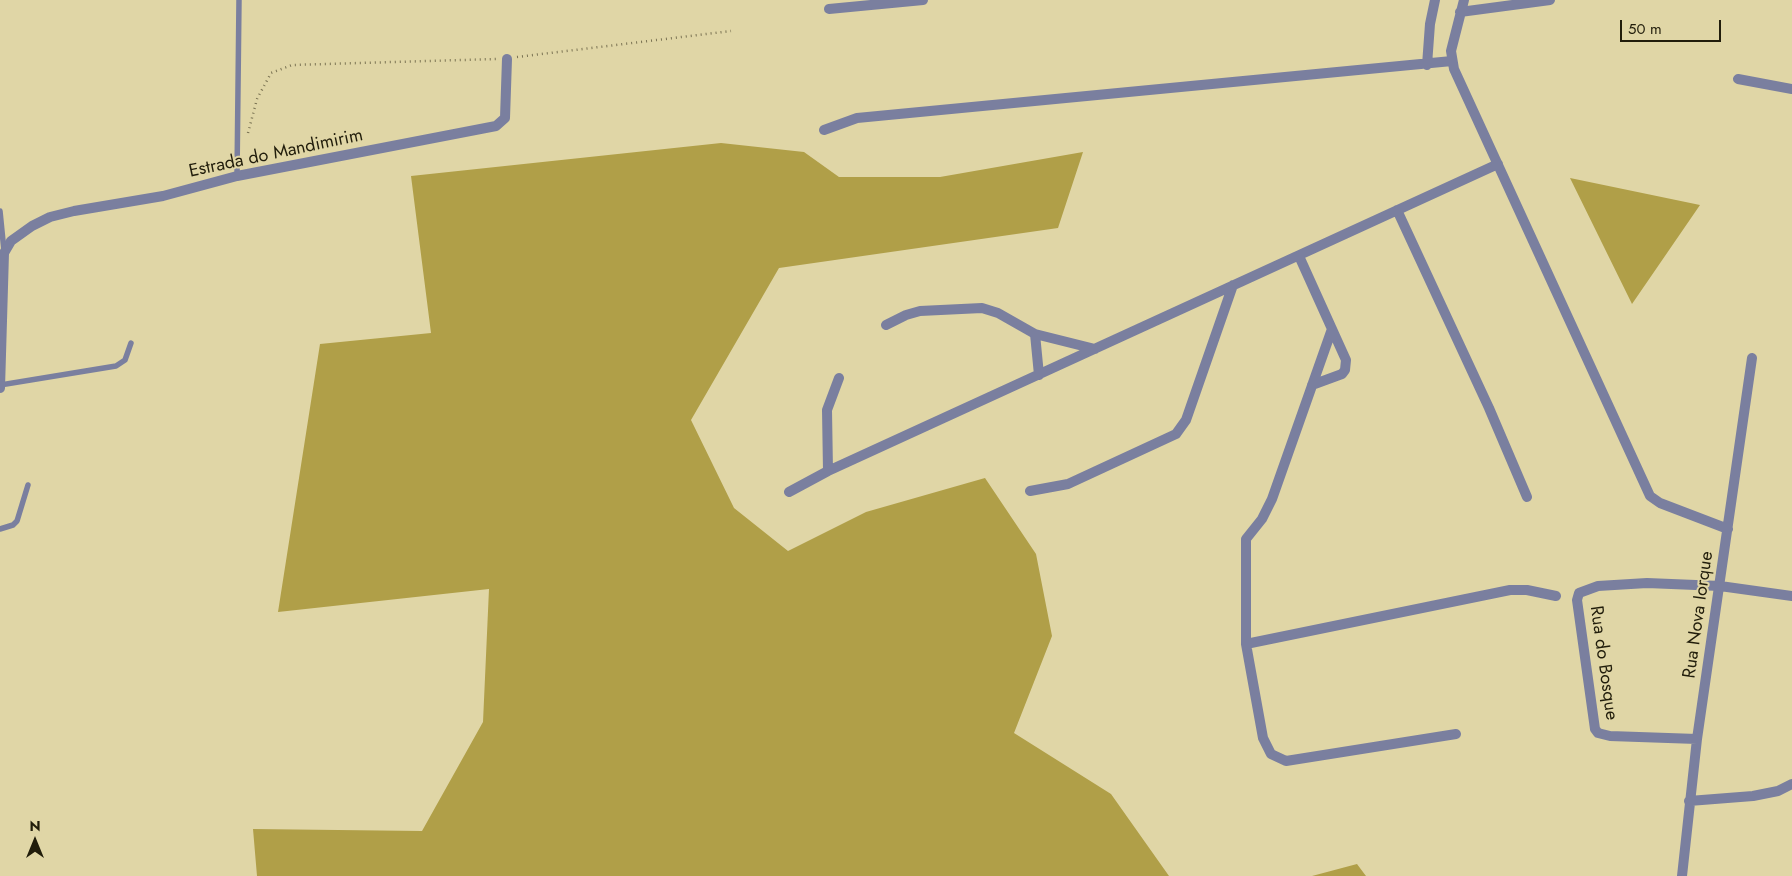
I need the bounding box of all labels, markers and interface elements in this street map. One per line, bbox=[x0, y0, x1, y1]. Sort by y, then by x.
scale bar bbox=[1622, 10, 1723, 42]
text: 50 m bbox=[1628, 18, 1662, 40]
street label: Estrada do Mandimirim bbox=[187, 125, 365, 183]
street label: Rua Nova Iorque bbox=[1679, 550, 1719, 680]
street label: Rua do Bosque bbox=[1584, 604, 1622, 722]
north arrow bbox=[10, 816, 60, 866]
text: N bbox=[29, 816, 41, 836]

